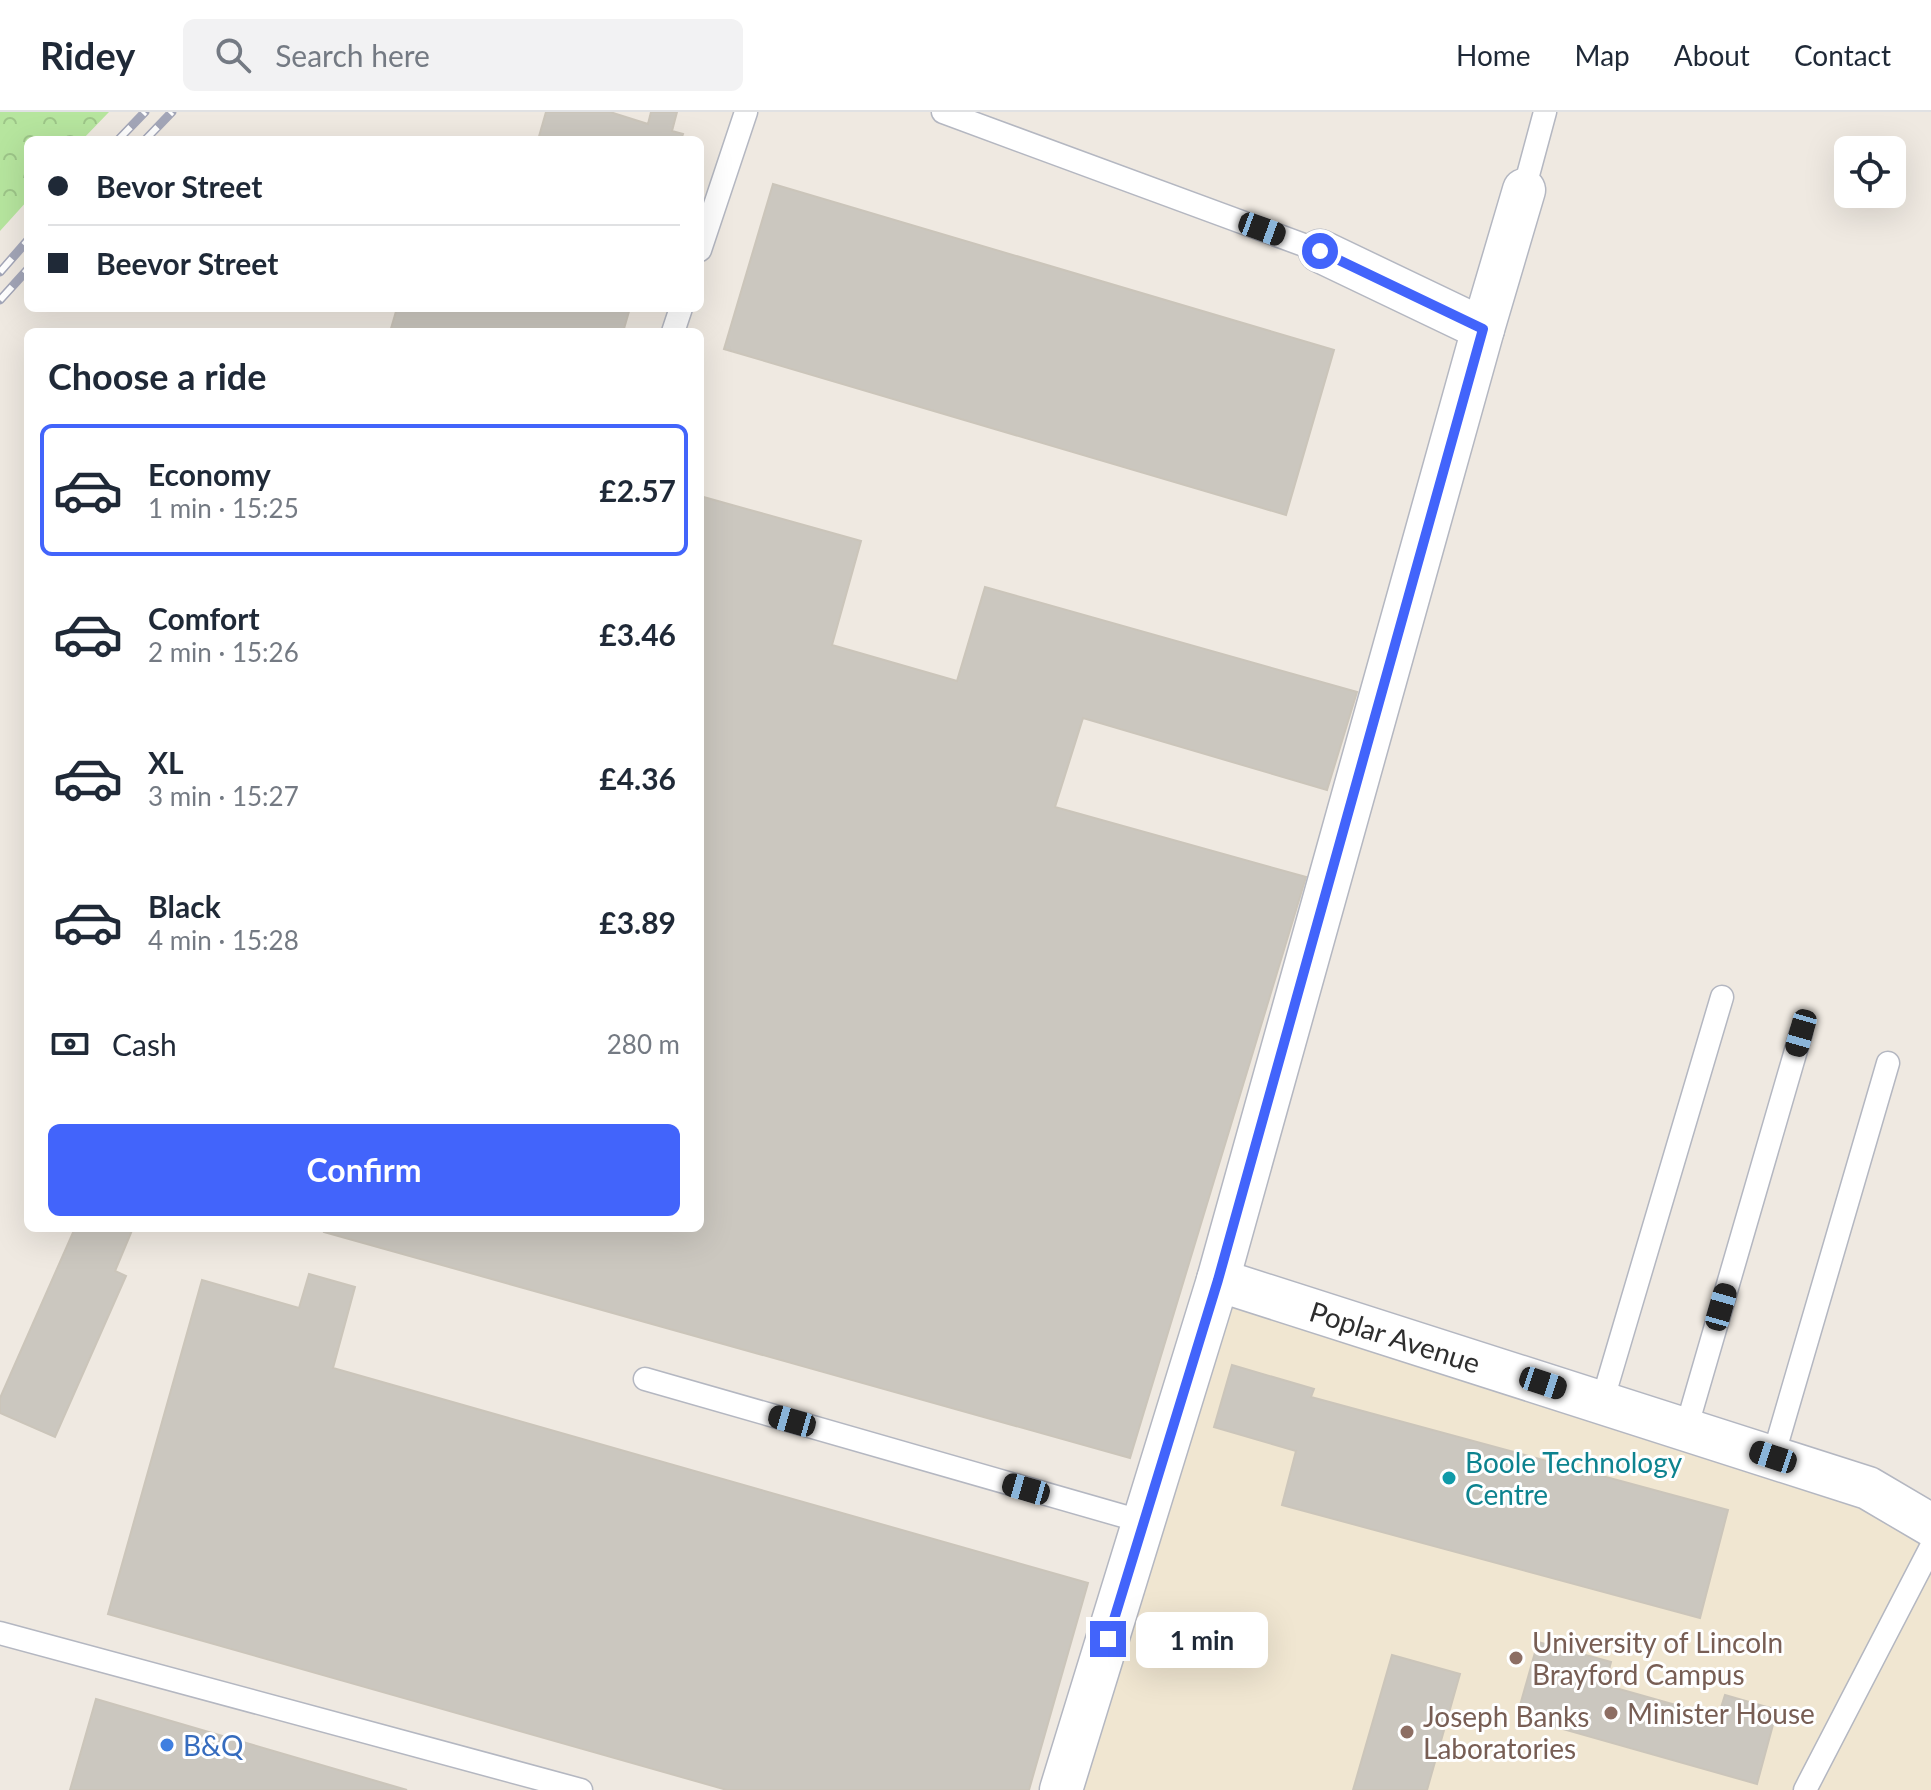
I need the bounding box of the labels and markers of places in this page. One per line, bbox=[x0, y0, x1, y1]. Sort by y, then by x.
place label: Boole Technology Centre bbox=[1465, 1445, 1683, 1511]
marker: Boole Technology Centre bbox=[1440, 1469, 1458, 1487]
place label: University of Lincoln Brayford Campus bbox=[1532, 1625, 1783, 1691]
marker: University of Lincoln Brayford Campus bbox=[1507, 1649, 1525, 1667]
place label: Minister House bbox=[1627, 1696, 1815, 1730]
place label: Joseph Banks Laboratories bbox=[1423, 1699, 1589, 1765]
marker: Minister House bbox=[1602, 1704, 1620, 1722]
marker: Joseph Banks Laboratories bbox=[1398, 1723, 1416, 1741]
place label: B&Q bbox=[183, 1728, 244, 1762]
marker: B&Q bbox=[158, 1736, 176, 1754]

